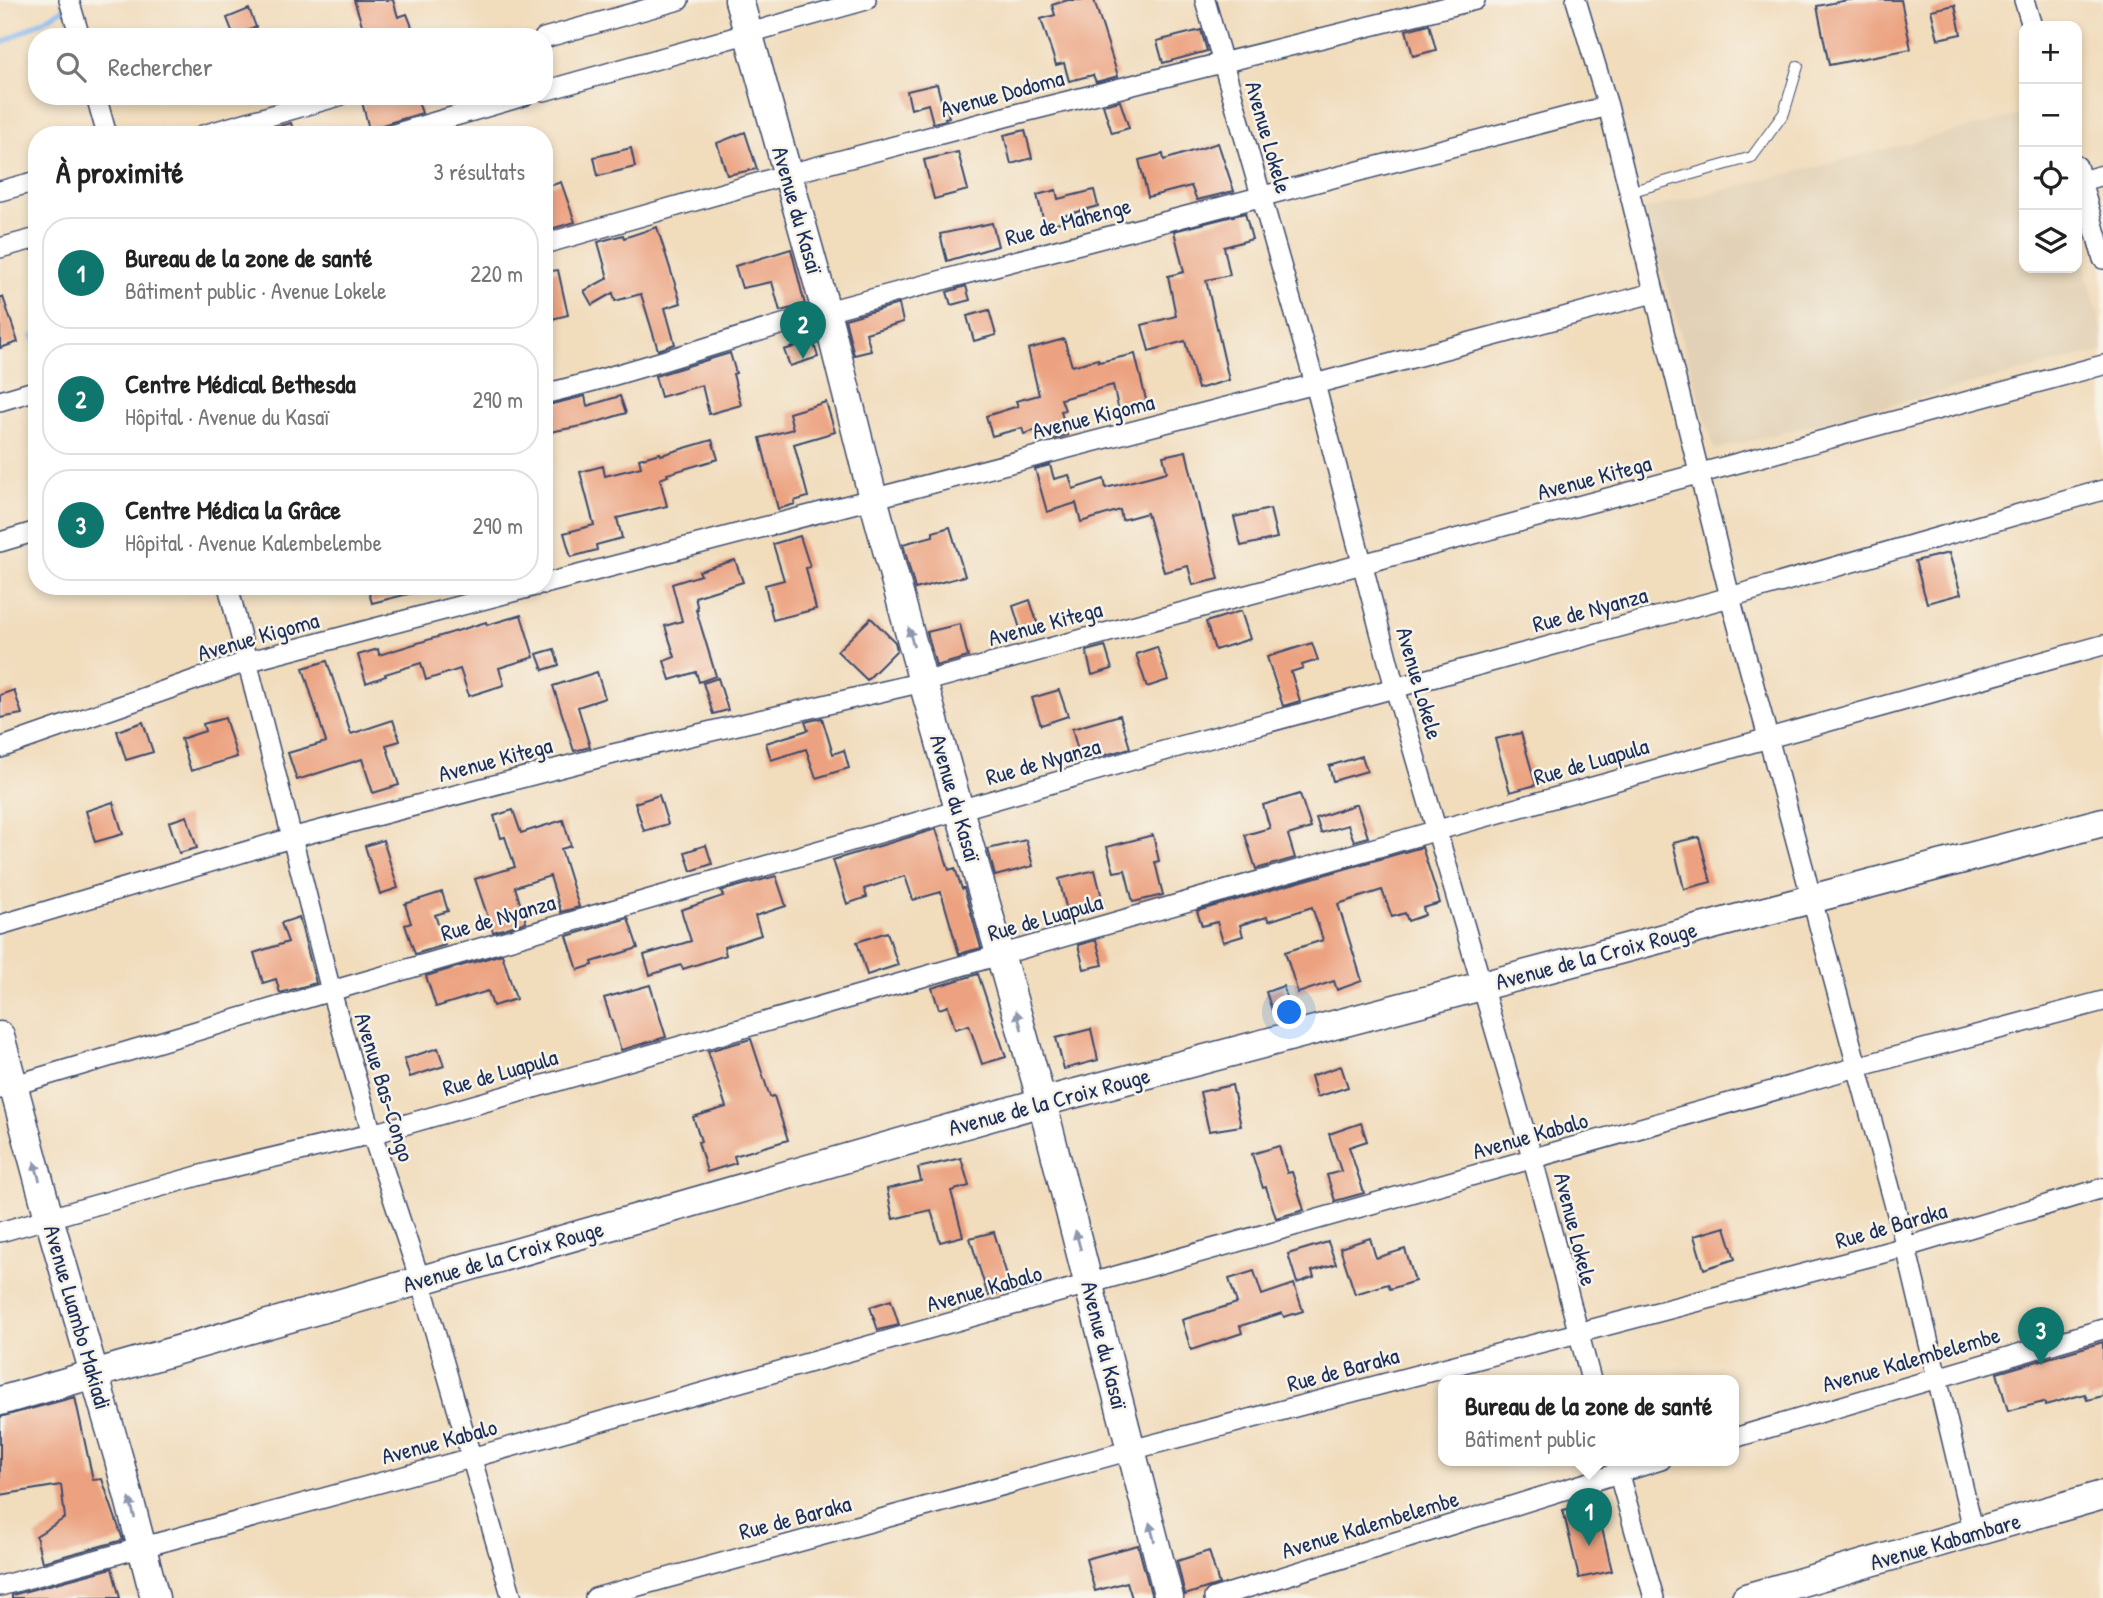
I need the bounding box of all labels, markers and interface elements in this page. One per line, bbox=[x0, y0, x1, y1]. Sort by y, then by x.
map controls bbox=[2019, 21, 2082, 273]
button: + bbox=[2019, 21, 2082, 84]
search box bbox=[28, 28, 553, 105]
icon: search bbox=[52, 48, 90, 86]
text: Rechercher bbox=[108, 49, 213, 84]
street label: Avenue Dodoma bbox=[937, 62, 1067, 124]
street label: Avenue Lokele bbox=[1238, 77, 1300, 197]
button: − bbox=[2019, 84, 2082, 147]
street label: Avenue du Kasaï bbox=[765, 143, 831, 278]
button: locate bbox=[2019, 147, 2082, 210]
text: À proximité bbox=[56, 152, 184, 192]
text: 3 résultats bbox=[434, 156, 525, 187]
street label: Rue de Mahenge bbox=[1002, 189, 1134, 253]
button: layers bbox=[2019, 210, 2082, 273]
text: Bureau de la zone de santé bbox=[125, 240, 372, 275]
text: 1 bbox=[77, 258, 85, 289]
text: 220 m bbox=[470, 258, 523, 289]
text: Bâtiment public · Avenue Lokele bbox=[125, 275, 386, 306]
pin: 2 bbox=[780, 301, 826, 359]
text: Centre Médical Bethesda bbox=[125, 366, 356, 401]
text: 2 bbox=[76, 384, 86, 415]
text: 290 m bbox=[473, 384, 523, 415]
street label: Avenue Kigoma bbox=[1029, 386, 1157, 446]
text: Hôpital · Avenue du Kasaï bbox=[125, 401, 329, 432]
street label: Avenue Kitega bbox=[1533, 447, 1655, 507]
text: Centre Médica la Grâce bbox=[125, 492, 341, 527]
text: 3 bbox=[76, 510, 86, 541]
text: 290 m bbox=[473, 510, 523, 541]
text: Hôpital · Avenue Kalembelembe bbox=[125, 527, 382, 558]
street label: Rue de Nyanza bbox=[1529, 579, 1651, 639]
street label: Avenue Kitega bbox=[984, 593, 1106, 653]
street label: Avenue Kigoma bbox=[194, 604, 322, 668]
street label: Avenue Lokele bbox=[1389, 623, 1451, 743]
one-way arrow bbox=[905, 626, 915, 647]
street label: Avenue Kitega bbox=[434, 729, 556, 789]
street label: Rue de Nyanza bbox=[982, 730, 1104, 792]
street label: Rue de Luapula bbox=[1530, 730, 1652, 792]
street label: Avenue du Kasaï bbox=[923, 731, 989, 866]
street label: Rue de Nyanza bbox=[437, 886, 559, 948]
street label: Rue de Luapula bbox=[984, 886, 1106, 948]
street label: Avenue de la Croix Rouge bbox=[1492, 913, 1700, 997]
your location bbox=[1272, 995, 1306, 1029]
street label: Avenue Bas-Congo bbox=[348, 1009, 422, 1165]
one-way arrow bbox=[1013, 1009, 1024, 1031]
street label: Rue de Luapula bbox=[439, 1041, 561, 1103]
street label: Avenue de la Croix Rouge bbox=[945, 1059, 1153, 1143]
street label: Avenue Kabalo bbox=[1469, 1104, 1591, 1166]
one-way arrow bbox=[31, 1160, 42, 1182]
street label: Avenue Lokele bbox=[1547, 1169, 1605, 1289]
street label: Rue de Baraka bbox=[1832, 1194, 1950, 1256]
street label: Avenue de la Croix Rouge bbox=[399, 1213, 607, 1299]
street label: Avenue Luambo Makiadi bbox=[37, 1221, 119, 1413]
one-way arrow bbox=[1073, 1229, 1083, 1250]
street label: Avenue Kabalo bbox=[923, 1257, 1045, 1319]
street label: Avenue du Kasaï bbox=[1074, 1278, 1136, 1413]
pin: 3 bbox=[2018, 1307, 2064, 1365]
street label: Avenue Kalembelembe bbox=[1818, 1319, 2004, 1399]
street label: Rue de Baraka bbox=[1284, 1339, 1402, 1399]
popup bbox=[1438, 1375, 1739, 1466]
text: Bureau de la zone de santé bbox=[1465, 1388, 1712, 1423]
street label: Avenue Kabalo bbox=[378, 1411, 500, 1471]
text: Bâtiment public bbox=[1465, 1423, 1596, 1454]
street label: Avenue Kalembelembe bbox=[1278, 1482, 1462, 1566]
street label: Rue de Baraka bbox=[736, 1487, 854, 1547]
pin: 1 bbox=[1566, 1488, 1612, 1546]
one-way arrow bbox=[126, 1497, 137, 1519]
street label: Avenue Kabambare bbox=[1866, 1505, 2024, 1577]
one-way arrow bbox=[1146, 1521, 1157, 1543]

